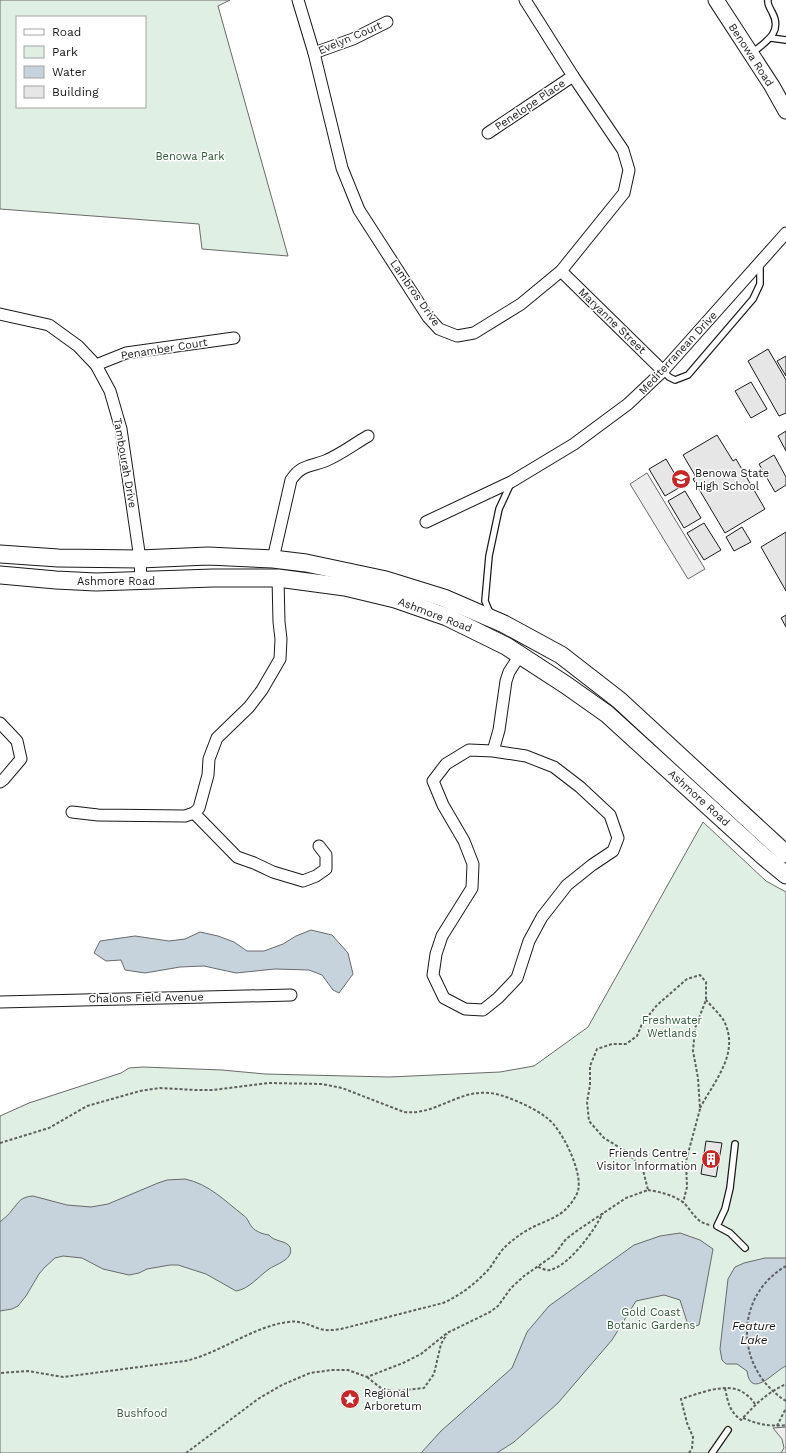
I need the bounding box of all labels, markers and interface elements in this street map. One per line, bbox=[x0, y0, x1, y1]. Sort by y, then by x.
legend bbox=[16, 16, 146, 108]
street label: Evelyn Court bbox=[316, 19, 384, 57]
street label: Benowa Road bbox=[726, 21, 776, 89]
text: Road bbox=[52, 25, 81, 39]
text: Park bbox=[52, 45, 78, 59]
text: Water bbox=[52, 65, 87, 79]
street label: Penelope Place bbox=[492, 77, 568, 133]
text: Building bbox=[52, 85, 99, 99]
park label: Benowa Park bbox=[155, 150, 225, 163]
street label: Lambros Drive bbox=[387, 257, 443, 329]
street label: Maryanne Street bbox=[576, 286, 649, 357]
street label: Mediterranean Drive bbox=[636, 309, 720, 397]
street label: Penamber Court bbox=[120, 336, 209, 362]
street label: Tambourah Drive bbox=[111, 417, 139, 509]
place label: Benowa State High School bbox=[695, 467, 769, 493]
school or university icon: Benowa State High School bbox=[670, 468, 692, 490]
street label: Ashmore Road bbox=[77, 575, 155, 588]
street label: Ashmore Road bbox=[396, 595, 474, 635]
street label: Ashmore Road bbox=[666, 767, 732, 829]
street label: Chalons Field Avenue bbox=[88, 990, 204, 1006]
park label: Freshwater Wetlands bbox=[642, 1014, 702, 1040]
place label: Friends Centre - Visitor Information bbox=[596, 1147, 697, 1173]
building icon: Friends Centre - Visitor Information bbox=[700, 1148, 722, 1170]
park label: Gold Coast Botanic Gardens bbox=[607, 1306, 695, 1332]
water label: Feature Lake bbox=[732, 1319, 776, 1347]
place label: Regional Arboretum bbox=[364, 1387, 422, 1413]
place icon: Regional Arboretum bbox=[339, 1388, 361, 1410]
park label: Bushfood bbox=[117, 1407, 167, 1420]

